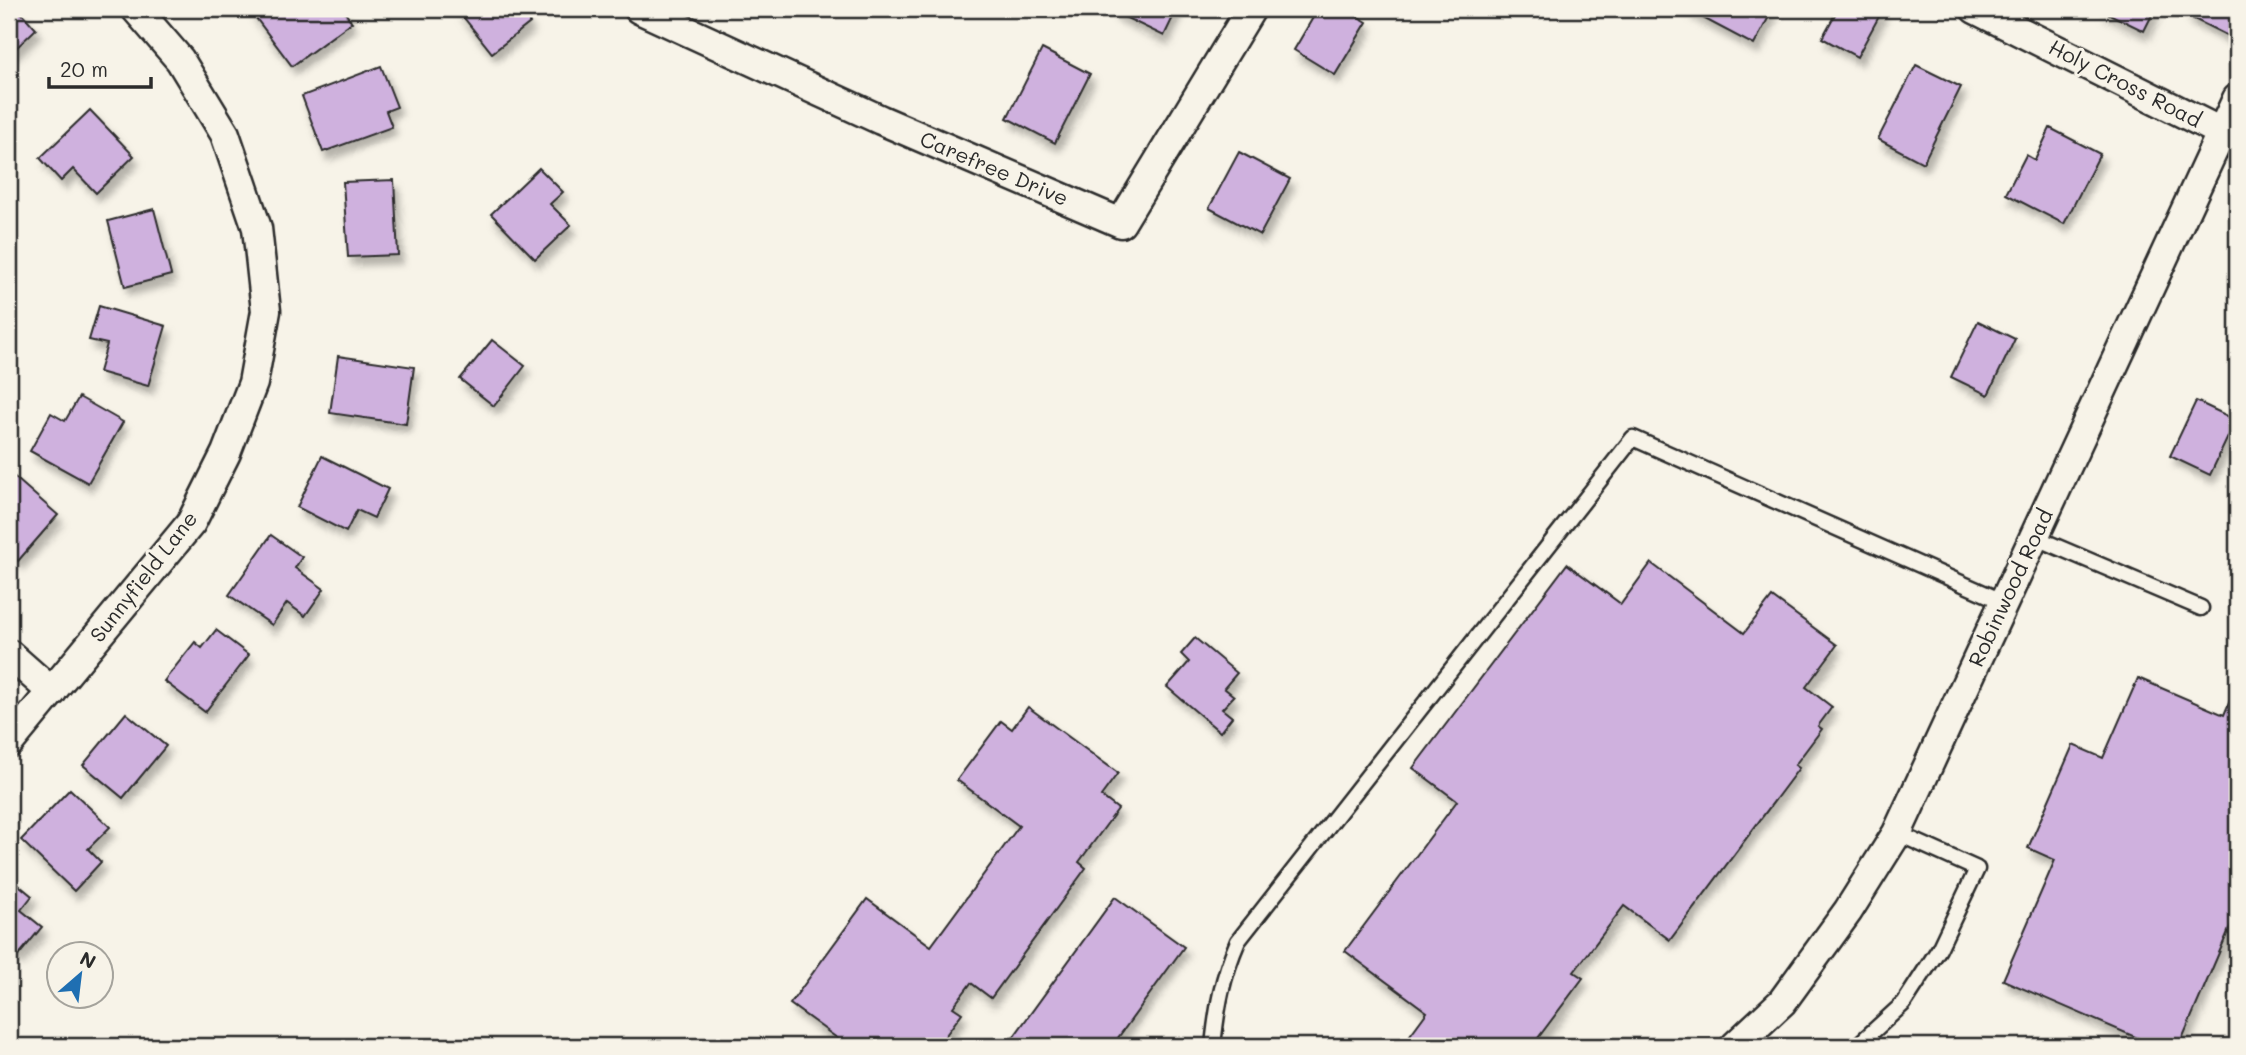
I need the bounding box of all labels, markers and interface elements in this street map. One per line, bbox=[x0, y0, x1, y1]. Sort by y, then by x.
street label: Holy Cross Road bbox=[2045, 33, 2207, 133]
scale bar bbox=[49, 46, 150, 90]
text: 20 m bbox=[60, 55, 108, 82]
street label: Carefree Drive bbox=[916, 124, 1073, 211]
street label: Robinwood Road bbox=[1961, 504, 2058, 671]
street label: Sunnyfield Lane bbox=[83, 505, 202, 647]
north arrow bbox=[46, 940, 116, 1010]
text: N bbox=[76, 945, 100, 974]

